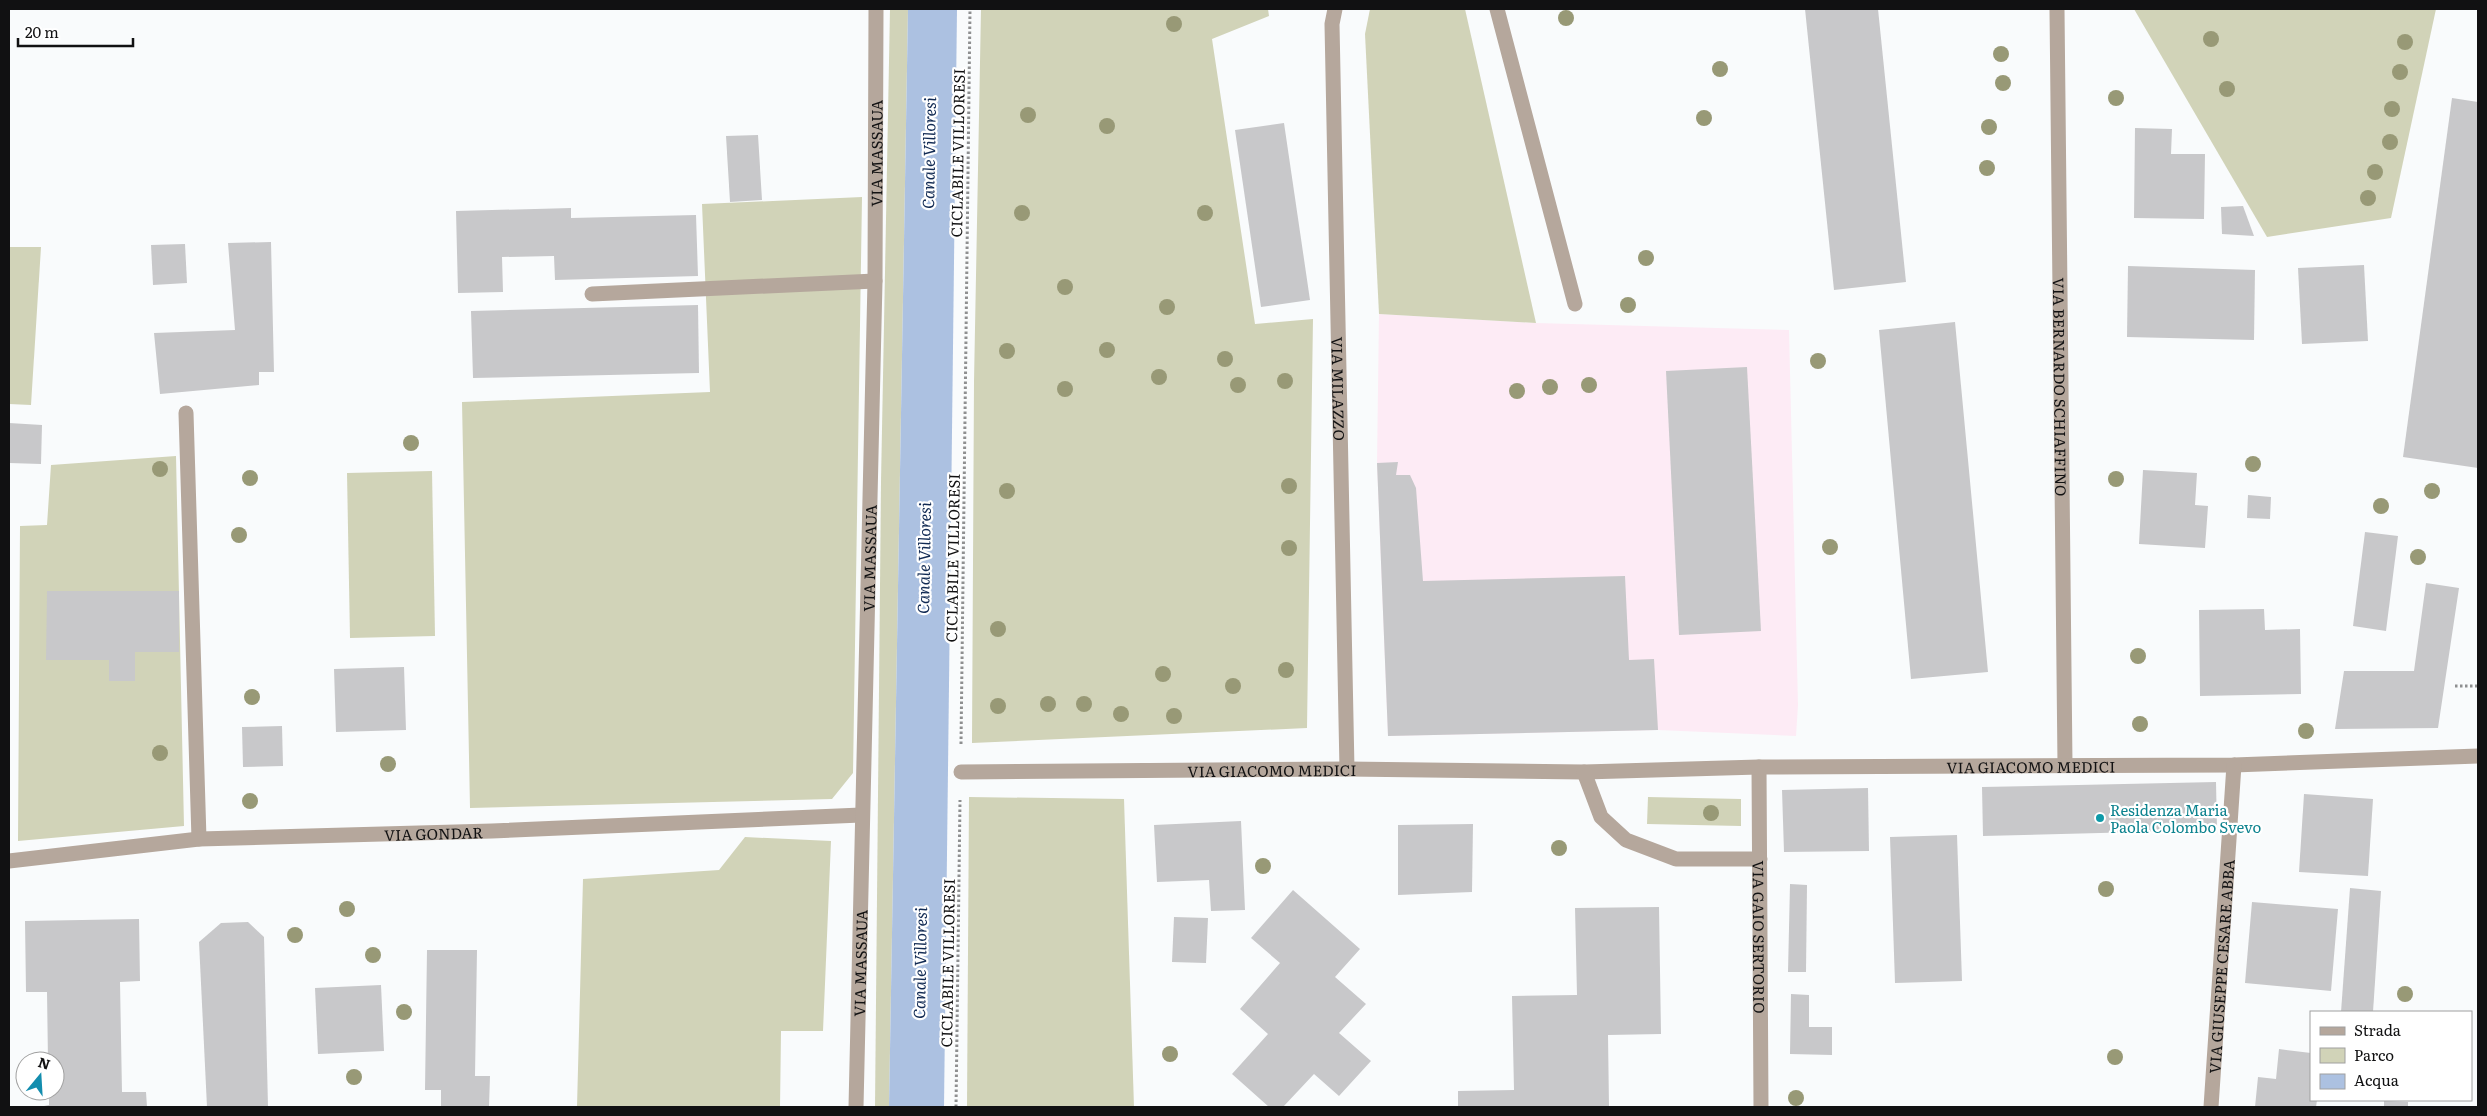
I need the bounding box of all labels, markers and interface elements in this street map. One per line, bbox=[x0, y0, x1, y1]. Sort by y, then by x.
scale bar bbox=[18, 15, 132, 47]
text: 20 m bbox=[25, 20, 59, 43]
street label: CICLABILE VILLORESI bbox=[944, 68, 970, 238]
water label: Canale Villoresi bbox=[915, 97, 941, 209]
street label: VIA MASSAUA bbox=[864, 100, 887, 207]
street label: VIA BERNARDO SCHIAFFINO bbox=[2048, 277, 2074, 497]
street label: VIA MILAZZO bbox=[1327, 336, 1352, 441]
street label: CICLABILE VILLORESI bbox=[939, 473, 965, 643]
water label: Canale Villoresi bbox=[910, 502, 936, 614]
street label: VIA MASSAUA bbox=[856, 504, 881, 612]
street label: VIA GIACOMO MEDICI bbox=[1946, 754, 2115, 778]
street label: VIA GIACOMO MEDICI bbox=[1187, 757, 1357, 782]
place label: Residenza Maria Paola Colombo Svevo bbox=[2110, 798, 2262, 838]
marker: Residenza Maria Paola Colombo Svevo bbox=[2094, 812, 2106, 824]
street label: VIA GONDAR bbox=[384, 820, 484, 845]
street label: VIA GIUSEPPE CESARE ABBA bbox=[2202, 858, 2239, 1074]
street label: VIA GAIO SERTORIO bbox=[1748, 860, 1772, 1014]
street label: CICLABILE VILLORESI bbox=[934, 878, 960, 1048]
water label: Canale Villoresi bbox=[906, 907, 932, 1019]
street label: VIA MASSAUA bbox=[847, 909, 872, 1017]
legend bbox=[2310, 1011, 2472, 1101]
text: Strada bbox=[2354, 1018, 2402, 1041]
text: Parco bbox=[2354, 1043, 2394, 1066]
north arrow bbox=[15, 1051, 65, 1101]
text: N bbox=[36, 1051, 53, 1074]
text: Acqua bbox=[2354, 1068, 2400, 1091]

